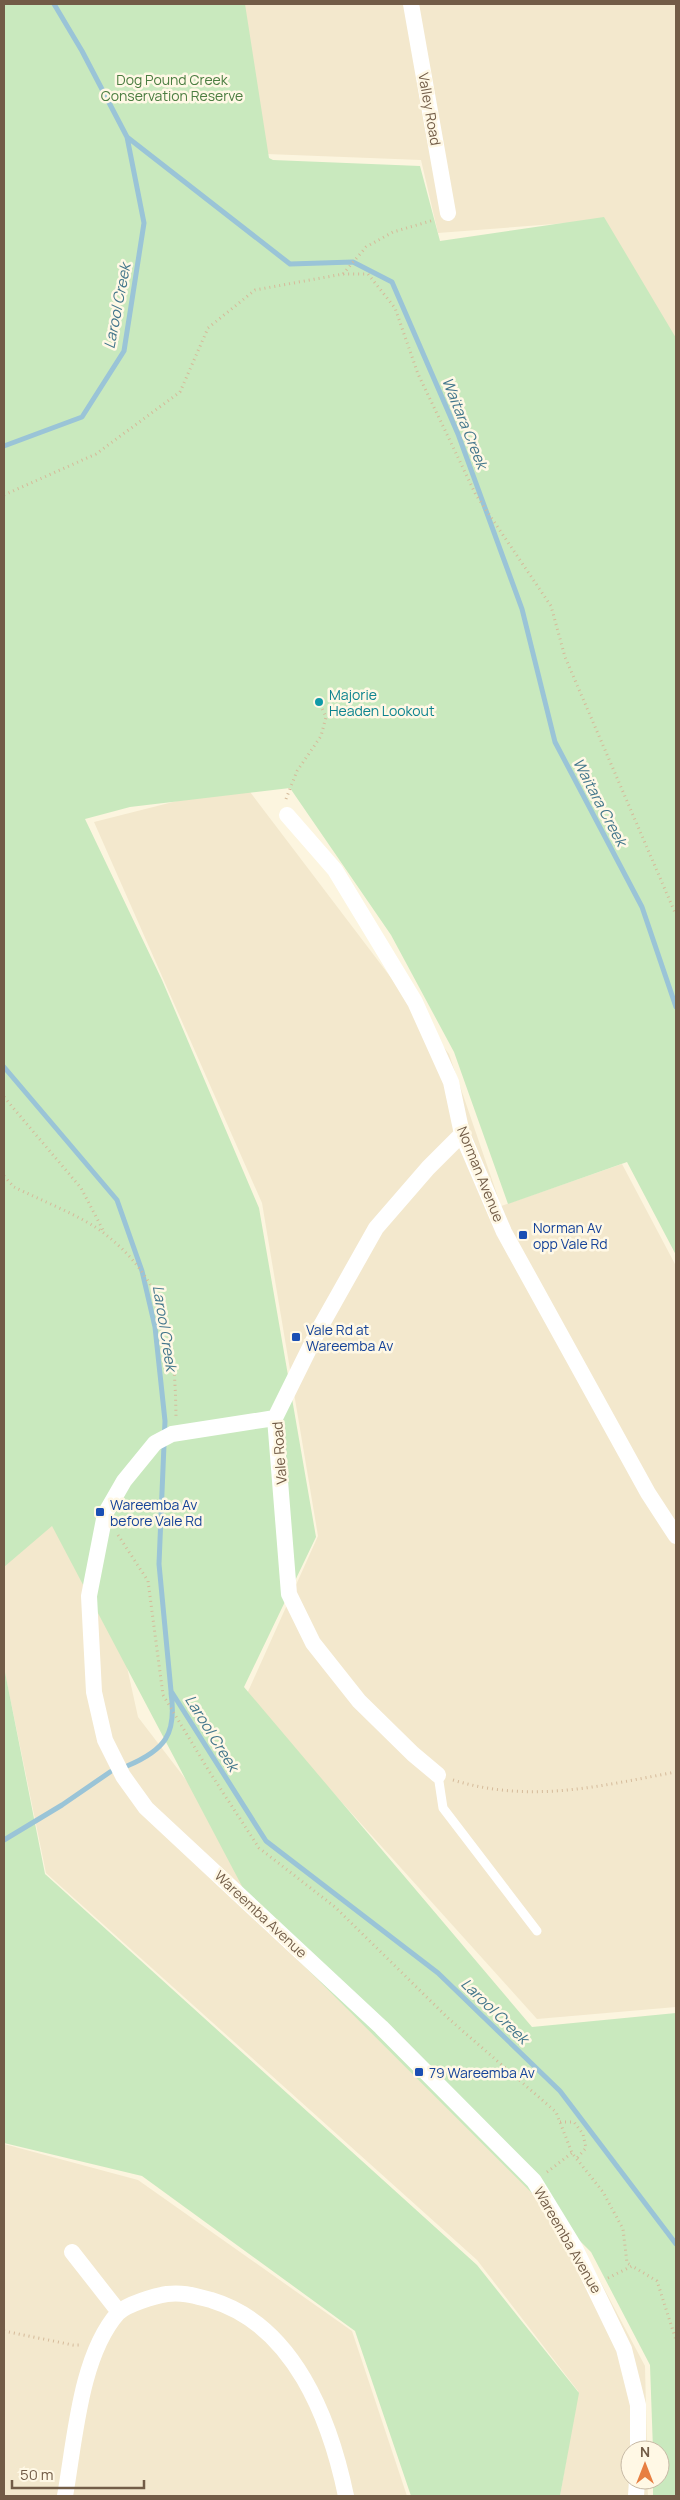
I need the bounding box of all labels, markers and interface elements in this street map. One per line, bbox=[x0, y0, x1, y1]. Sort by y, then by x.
park label: Dog Pound Creek Conservation Reserve bbox=[101, 70, 243, 105]
street label: Valley Road bbox=[414, 71, 446, 147]
water label: Larool Creek bbox=[98, 259, 136, 350]
water label: Waitara Creek bbox=[437, 374, 494, 474]
place label: Majorie Headen Lookout bbox=[329, 685, 435, 720]
marker: Majorie Headen Lookout bbox=[313, 696, 325, 708]
water label: Waitara Creek bbox=[568, 754, 633, 852]
street label: Norman Avenue bbox=[453, 1123, 509, 1225]
place label: Norman Av opp Vale Rd bbox=[533, 1218, 608, 1253]
marker: Norman Av opp Vale Rd bbox=[517, 1229, 529, 1241]
water label: Larool Creek bbox=[148, 1284, 183, 1375]
place label: Vale Rd at Wareemba Av bbox=[306, 1320, 393, 1355]
marker: Vale Rd at Wareemba Av bbox=[290, 1331, 302, 1343]
street label: Vale Road bbox=[267, 1421, 291, 1485]
place label: Wareemba Av before Vale Rd bbox=[110, 1495, 202, 1530]
marker: Wareemba Av before Vale Rd bbox=[94, 1506, 106, 1518]
water label: Larool Creek bbox=[180, 1691, 245, 1777]
street label: Wareemba Avenue bbox=[211, 1866, 311, 1962]
water label: Larool Creek bbox=[457, 1973, 535, 2050]
place label: 79 Wareemba Av bbox=[429, 2063, 535, 2082]
marker: 79 Wareemba Av bbox=[413, 2066, 425, 2078]
street label: Wareemba Avenue bbox=[530, 2183, 606, 2297]
north arrow bbox=[620, 2440, 670, 2490]
text: N bbox=[640, 2442, 650, 2461]
scale bar bbox=[12, 2458, 145, 2490]
text: 50 m bbox=[20, 2464, 54, 2485]

